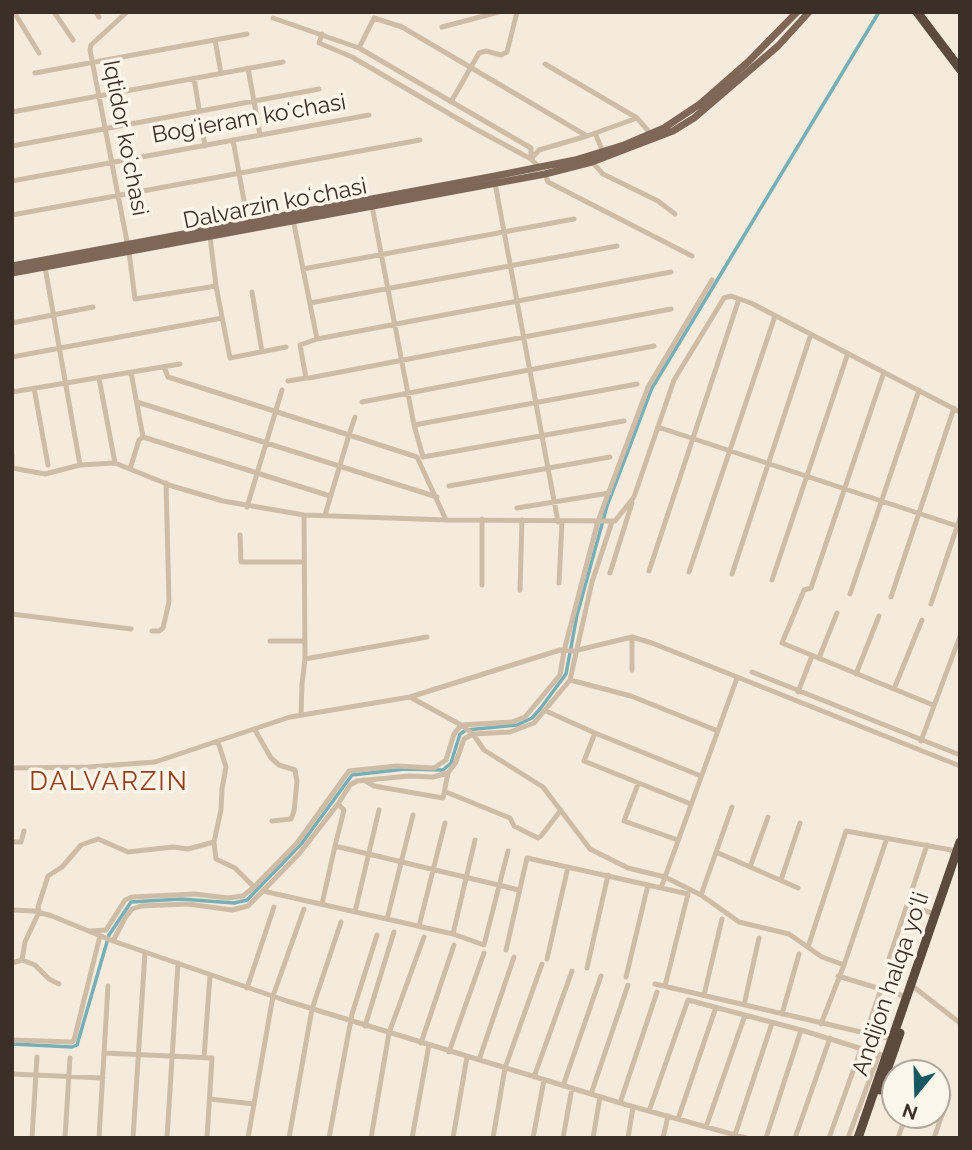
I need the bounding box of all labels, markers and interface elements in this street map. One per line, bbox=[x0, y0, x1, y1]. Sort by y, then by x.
street label: Iqtidor koʻchasi bbox=[96, 58, 154, 218]
street label: Bogʻieram koʻchasi bbox=[150, 88, 348, 150]
street label: Dalvarzin koʻchasi bbox=[181, 173, 369, 235]
district label: DALVARZIN bbox=[30, 766, 188, 798]
street label: Andijon halqa yo‘li bbox=[847, 889, 935, 1079]
north arrow bbox=[881, 1059, 951, 1129]
text: N bbox=[899, 1099, 920, 1125]

